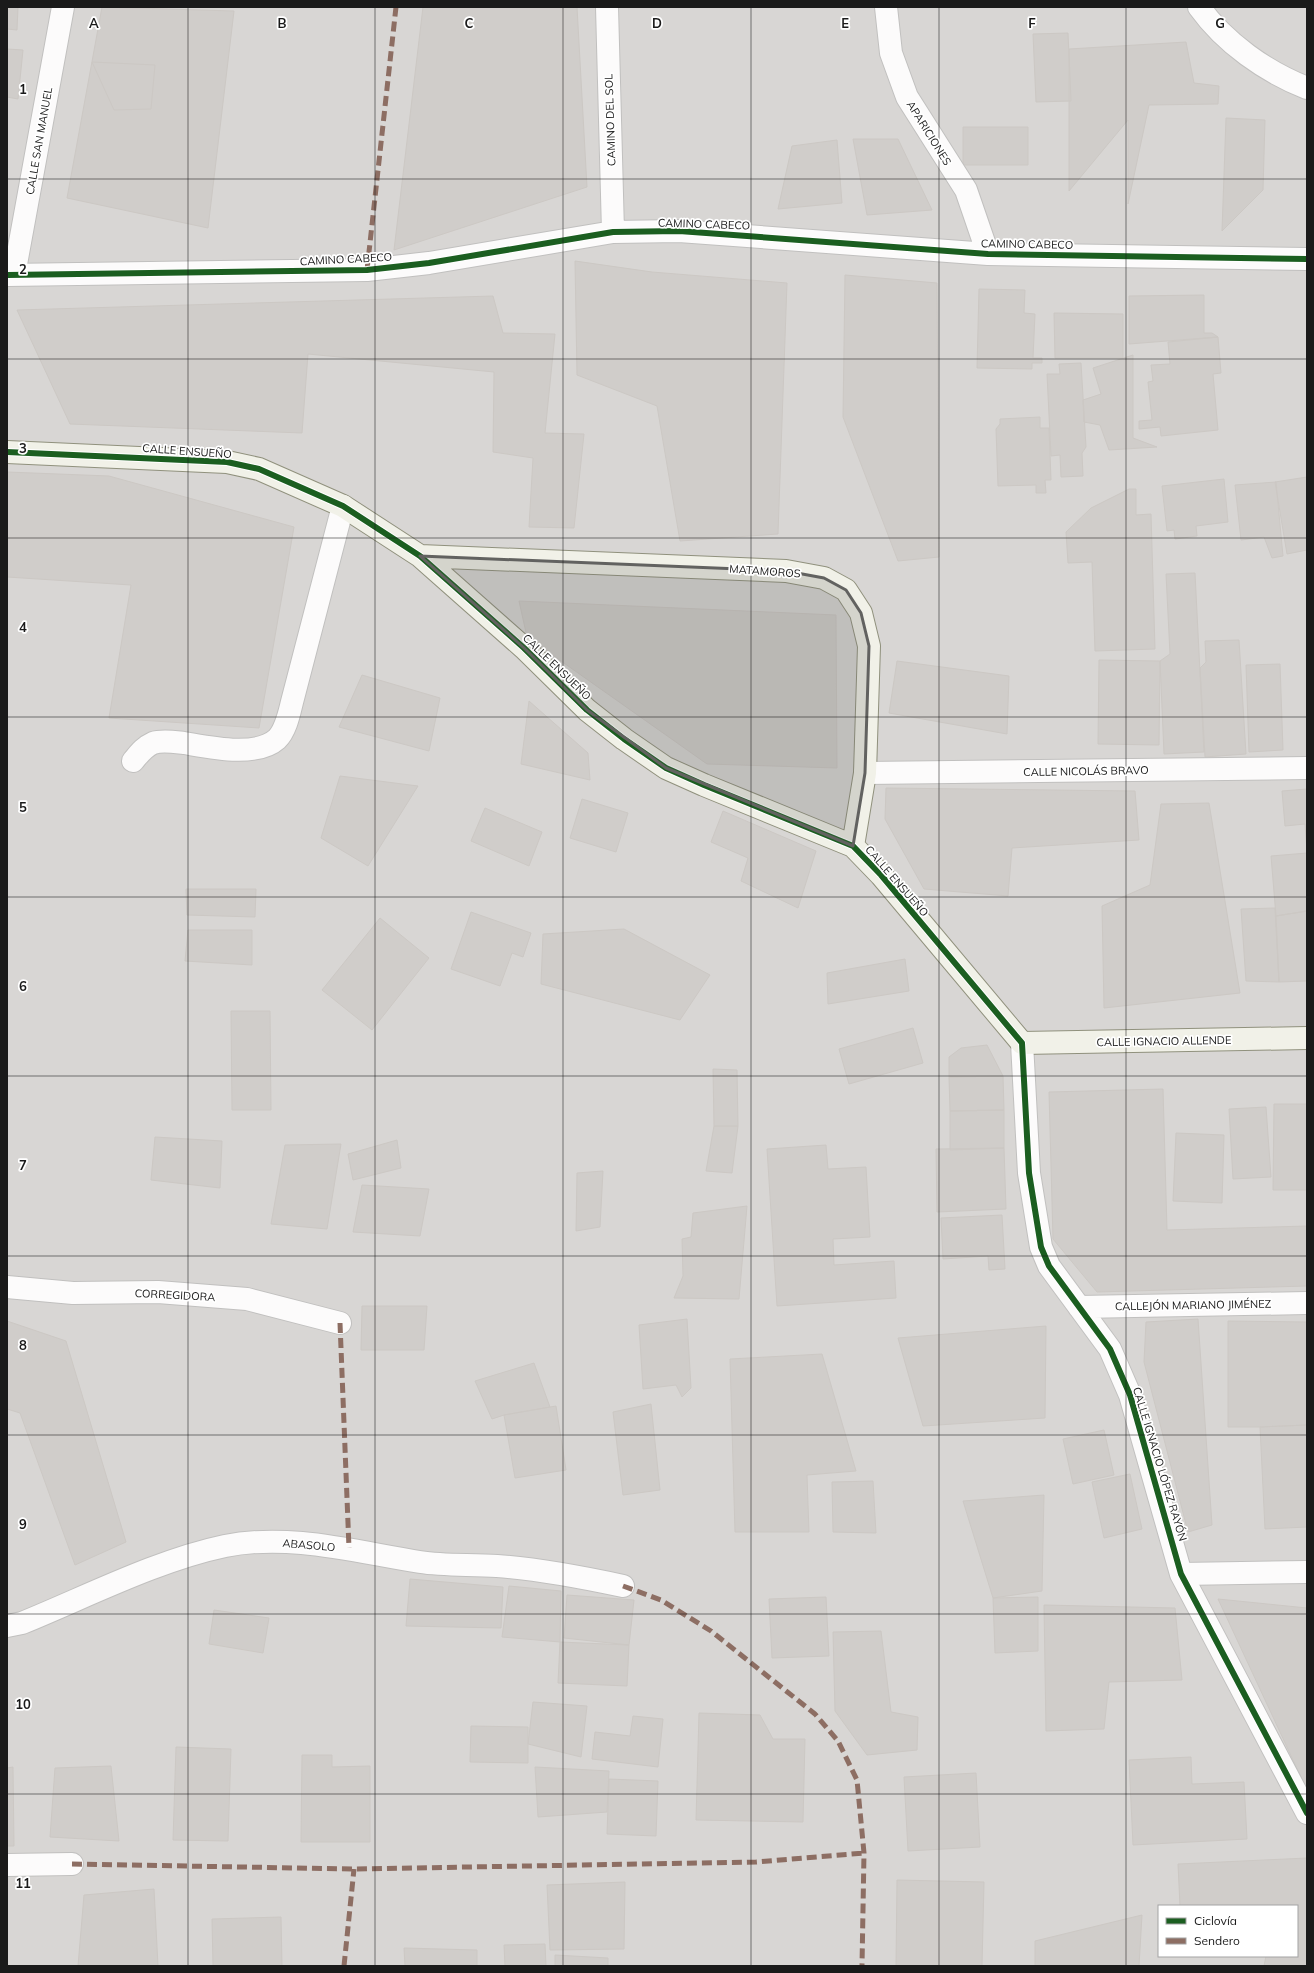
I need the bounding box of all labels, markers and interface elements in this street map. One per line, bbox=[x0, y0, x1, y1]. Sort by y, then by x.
text: A bbox=[89, 15, 99, 31]
text: B bbox=[278, 15, 287, 31]
text: C bbox=[465, 15, 474, 31]
text: D bbox=[652, 15, 662, 31]
text: E bbox=[841, 15, 849, 31]
text: F bbox=[1028, 15, 1036, 31]
text: G bbox=[1215, 15, 1225, 31]
street label: CAMINO DEL SOL bbox=[601, 74, 619, 166]
text: 1 bbox=[19, 81, 27, 97]
street label: CALLE SAN MANUEL bbox=[23, 86, 55, 196]
street label: APARICIONES bbox=[904, 98, 954, 168]
street label: CAMINO CABECO bbox=[658, 215, 750, 233]
street label: CAMINO CABECO bbox=[981, 236, 1073, 252]
street label: CAMINO CABECO bbox=[300, 250, 392, 268]
text: 2 bbox=[19, 261, 27, 277]
text: 3 bbox=[19, 440, 27, 456]
street label: CALLE ENSUEÑO bbox=[142, 441, 232, 461]
street label: MATAMOROS bbox=[729, 562, 801, 580]
text: 4 bbox=[19, 619, 27, 635]
street label: CALLE ENSUEÑO bbox=[520, 631, 594, 703]
street label: CALLE NICOLÁS BRAVO bbox=[1023, 763, 1149, 779]
text: 5 bbox=[19, 799, 27, 815]
street label: CALLE ENSUEÑO bbox=[862, 843, 932, 919]
text: 6 bbox=[19, 978, 27, 994]
street label: CALLE IGNACIO ALLENDE bbox=[1096, 1033, 1232, 1049]
text: 7 bbox=[19, 1157, 27, 1173]
street label: CORREGIDORA bbox=[134, 1286, 216, 1304]
street label: CALLEJÓN MARIANO JIMÉNEZ bbox=[1115, 1297, 1272, 1313]
text: 8 bbox=[19, 1337, 27, 1353]
street label: CALLE IGNACIO LÓPEZ RAYÓN bbox=[1130, 1385, 1190, 1543]
text: 9 bbox=[19, 1516, 27, 1532]
street label: ABASOLO bbox=[282, 1536, 336, 1554]
text: 10 bbox=[15, 1696, 31, 1712]
text: 11 bbox=[15, 1875, 31, 1891]
legend bbox=[1158, 1905, 1298, 1957]
text: Ciclovía bbox=[1194, 1913, 1237, 1928]
text: Sendero bbox=[1194, 1933, 1240, 1948]

